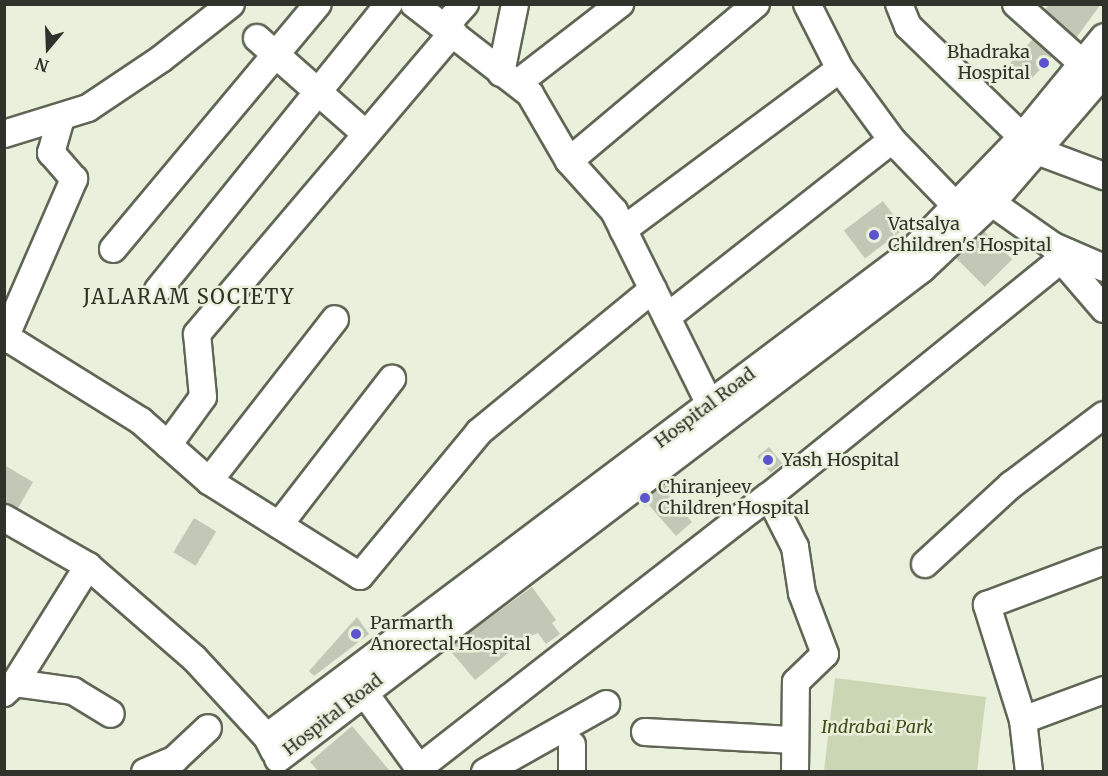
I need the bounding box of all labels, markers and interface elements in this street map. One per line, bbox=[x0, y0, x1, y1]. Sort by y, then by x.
north arrow bbox=[18, 18, 78, 78]
place label: Bhadraka Hospital bbox=[947, 42, 1030, 84]
text: N bbox=[33, 54, 51, 77]
marker: Bhadraka Hospital bbox=[1035, 54, 1053, 72]
place label: Vatsalya Children's Hospital bbox=[888, 214, 1052, 256]
marker: Vatsalya Children's Hospital bbox=[865, 226, 883, 244]
district label: JALARAM SOCIETY bbox=[83, 284, 295, 308]
street label: Hospital Road bbox=[650, 363, 760, 453]
place label: Yash Hospital bbox=[782, 449, 899, 471]
marker: Yash Hospital bbox=[759, 451, 777, 469]
place label: Chiranjeev Children Hospital bbox=[658, 477, 809, 520]
marker: Chiranjeev Children Hospital bbox=[636, 489, 654, 507]
place label: Parmarth Anorectal Hospital bbox=[370, 613, 531, 656]
marker: Parmarth Anorectal Hospital bbox=[347, 625, 365, 643]
street label: Hospital Road bbox=[279, 669, 387, 761]
park label: Indrabai Park bbox=[821, 716, 933, 738]

